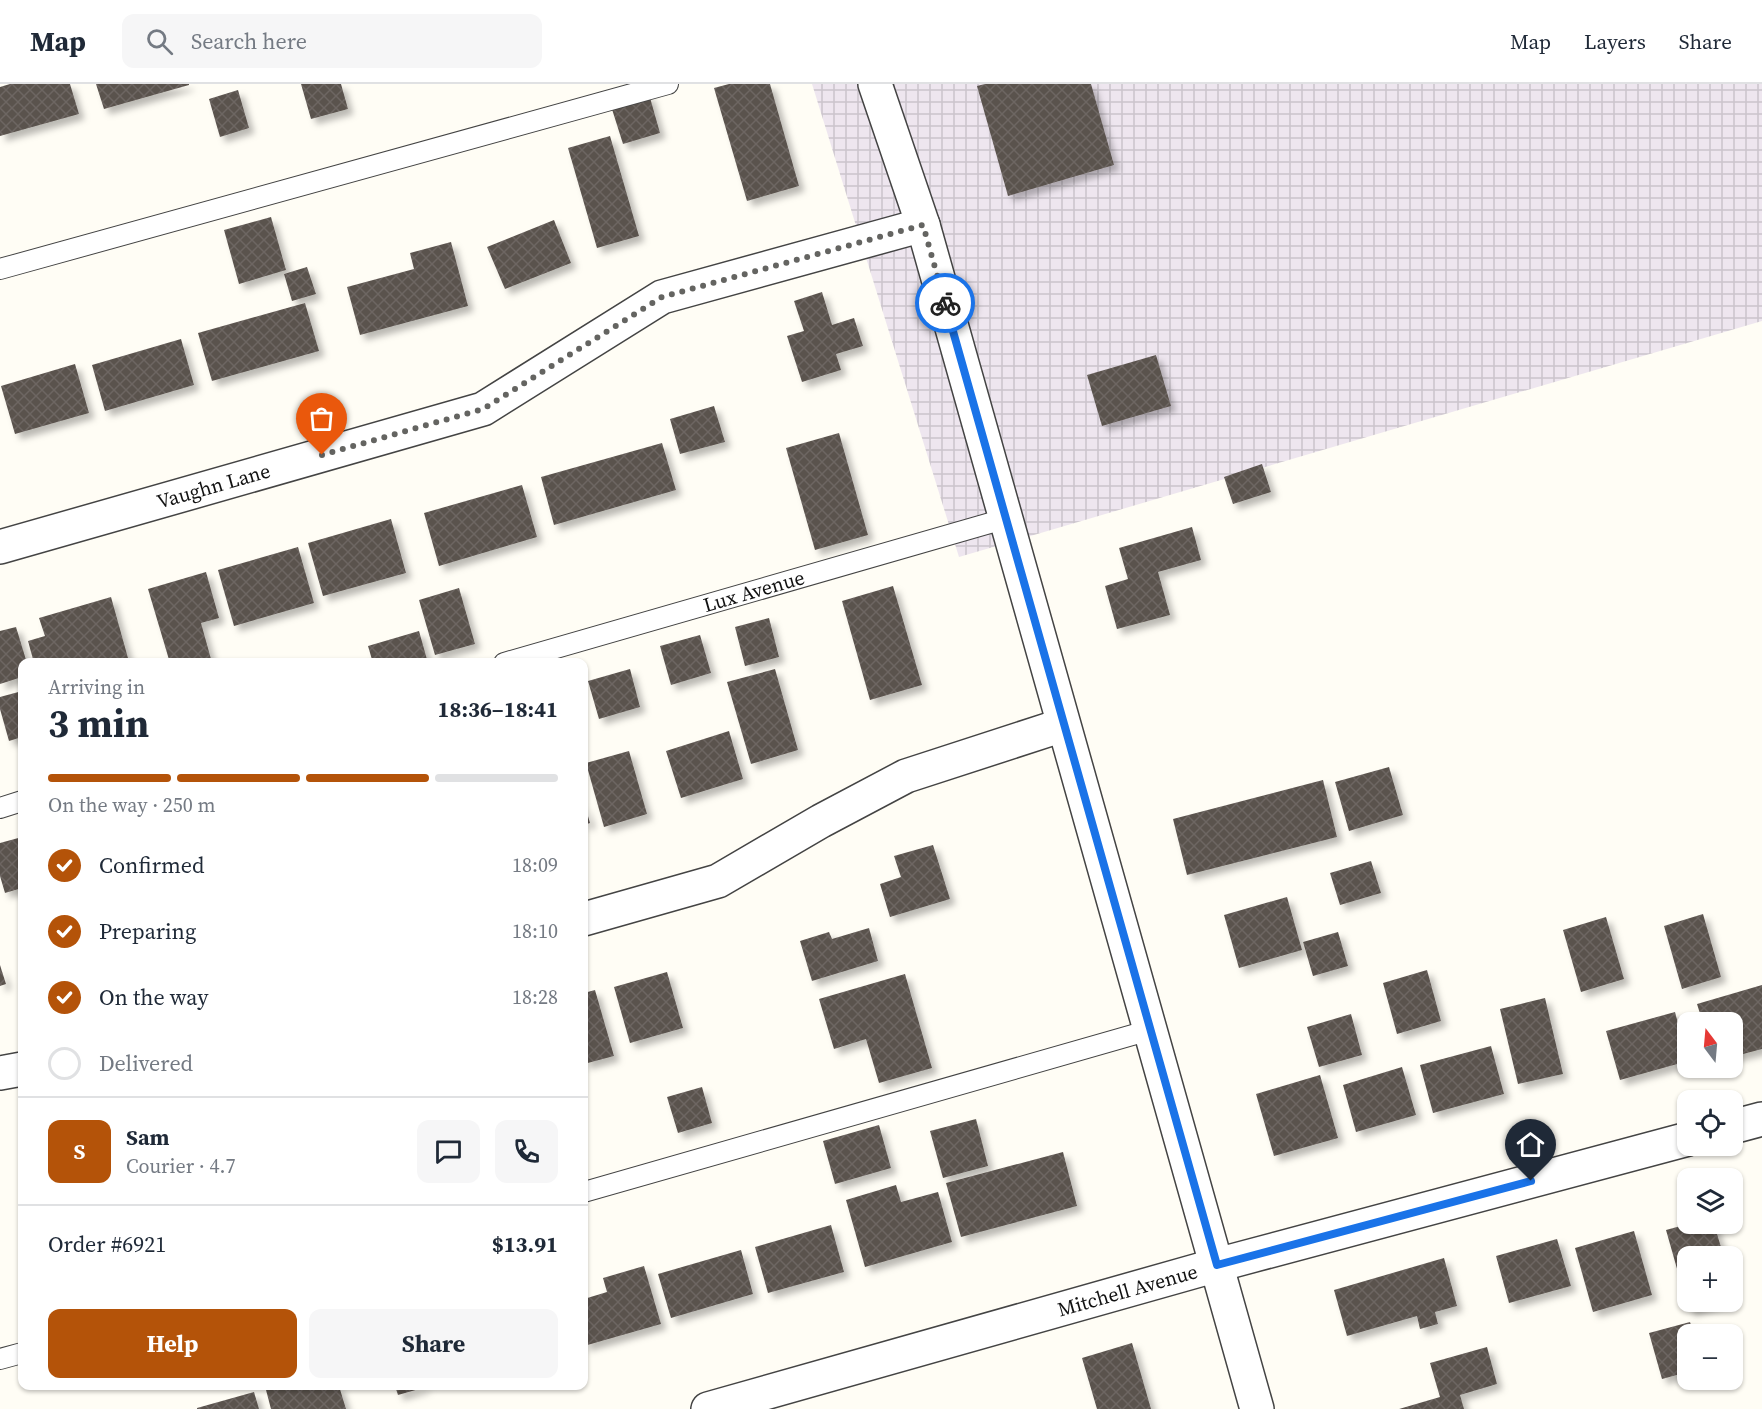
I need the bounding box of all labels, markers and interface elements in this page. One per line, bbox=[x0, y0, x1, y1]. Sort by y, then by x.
search box bbox=[122, 14, 542, 68]
text: Map bbox=[30, 22, 86, 60]
icon: search bbox=[143, 25, 176, 58]
text: Search here bbox=[191, 26, 307, 56]
text: Map bbox=[1510, 27, 1551, 56]
text: Layers bbox=[1584, 27, 1646, 56]
text: Share bbox=[1679, 27, 1732, 56]
courier bbox=[915, 273, 975, 333]
icon: bike bbox=[929, 287, 962, 320]
pin bbox=[296, 393, 347, 455]
icon: bag bbox=[305, 402, 338, 435]
street label: Vaughn Lane bbox=[153, 456, 274, 516]
street label: Lux Avenue bbox=[700, 563, 808, 619]
text: Arriving in bbox=[48, 673, 145, 701]
text: 18:36–18:41 bbox=[438, 694, 558, 724]
text: 3 min bbox=[48, 697, 149, 750]
text: On the way · 250 m bbox=[48, 791, 215, 819]
icon: check bbox=[48, 849, 81, 882]
text: Confirmed bbox=[99, 850, 204, 880]
text: 18:09 bbox=[512, 851, 558, 879]
icon: check bbox=[48, 915, 81, 948]
text: Preparing bbox=[99, 916, 196, 946]
text: 18:10 bbox=[512, 917, 558, 945]
icon: check bbox=[48, 981, 81, 1014]
text: On the way bbox=[99, 982, 208, 1012]
text: 18:28 bbox=[512, 983, 558, 1011]
north arrow bbox=[1677, 1012, 1743, 1078]
map controls bbox=[1677, 1012, 1743, 1390]
text: Delivered bbox=[99, 1048, 193, 1078]
button: locate bbox=[1677, 1090, 1743, 1156]
pin bbox=[1505, 1119, 1556, 1181]
button: chat bbox=[417, 1120, 480, 1183]
button: phone bbox=[495, 1120, 558, 1183]
text: Sam bbox=[126, 1122, 170, 1152]
icon: home bbox=[1514, 1128, 1547, 1161]
text: S bbox=[74, 1136, 85, 1166]
text: Courier · 4.7 bbox=[126, 1152, 235, 1180]
button: layers bbox=[1677, 1168, 1743, 1234]
text: Order #6921 bbox=[48, 1229, 166, 1259]
text: $13.91 bbox=[492, 1229, 558, 1259]
button: + bbox=[1677, 1246, 1743, 1312]
street label: Mitchell Avenue bbox=[1054, 1257, 1201, 1323]
button: Help bbox=[48, 1309, 297, 1378]
button: Share bbox=[309, 1309, 558, 1378]
button: − bbox=[1677, 1324, 1743, 1390]

